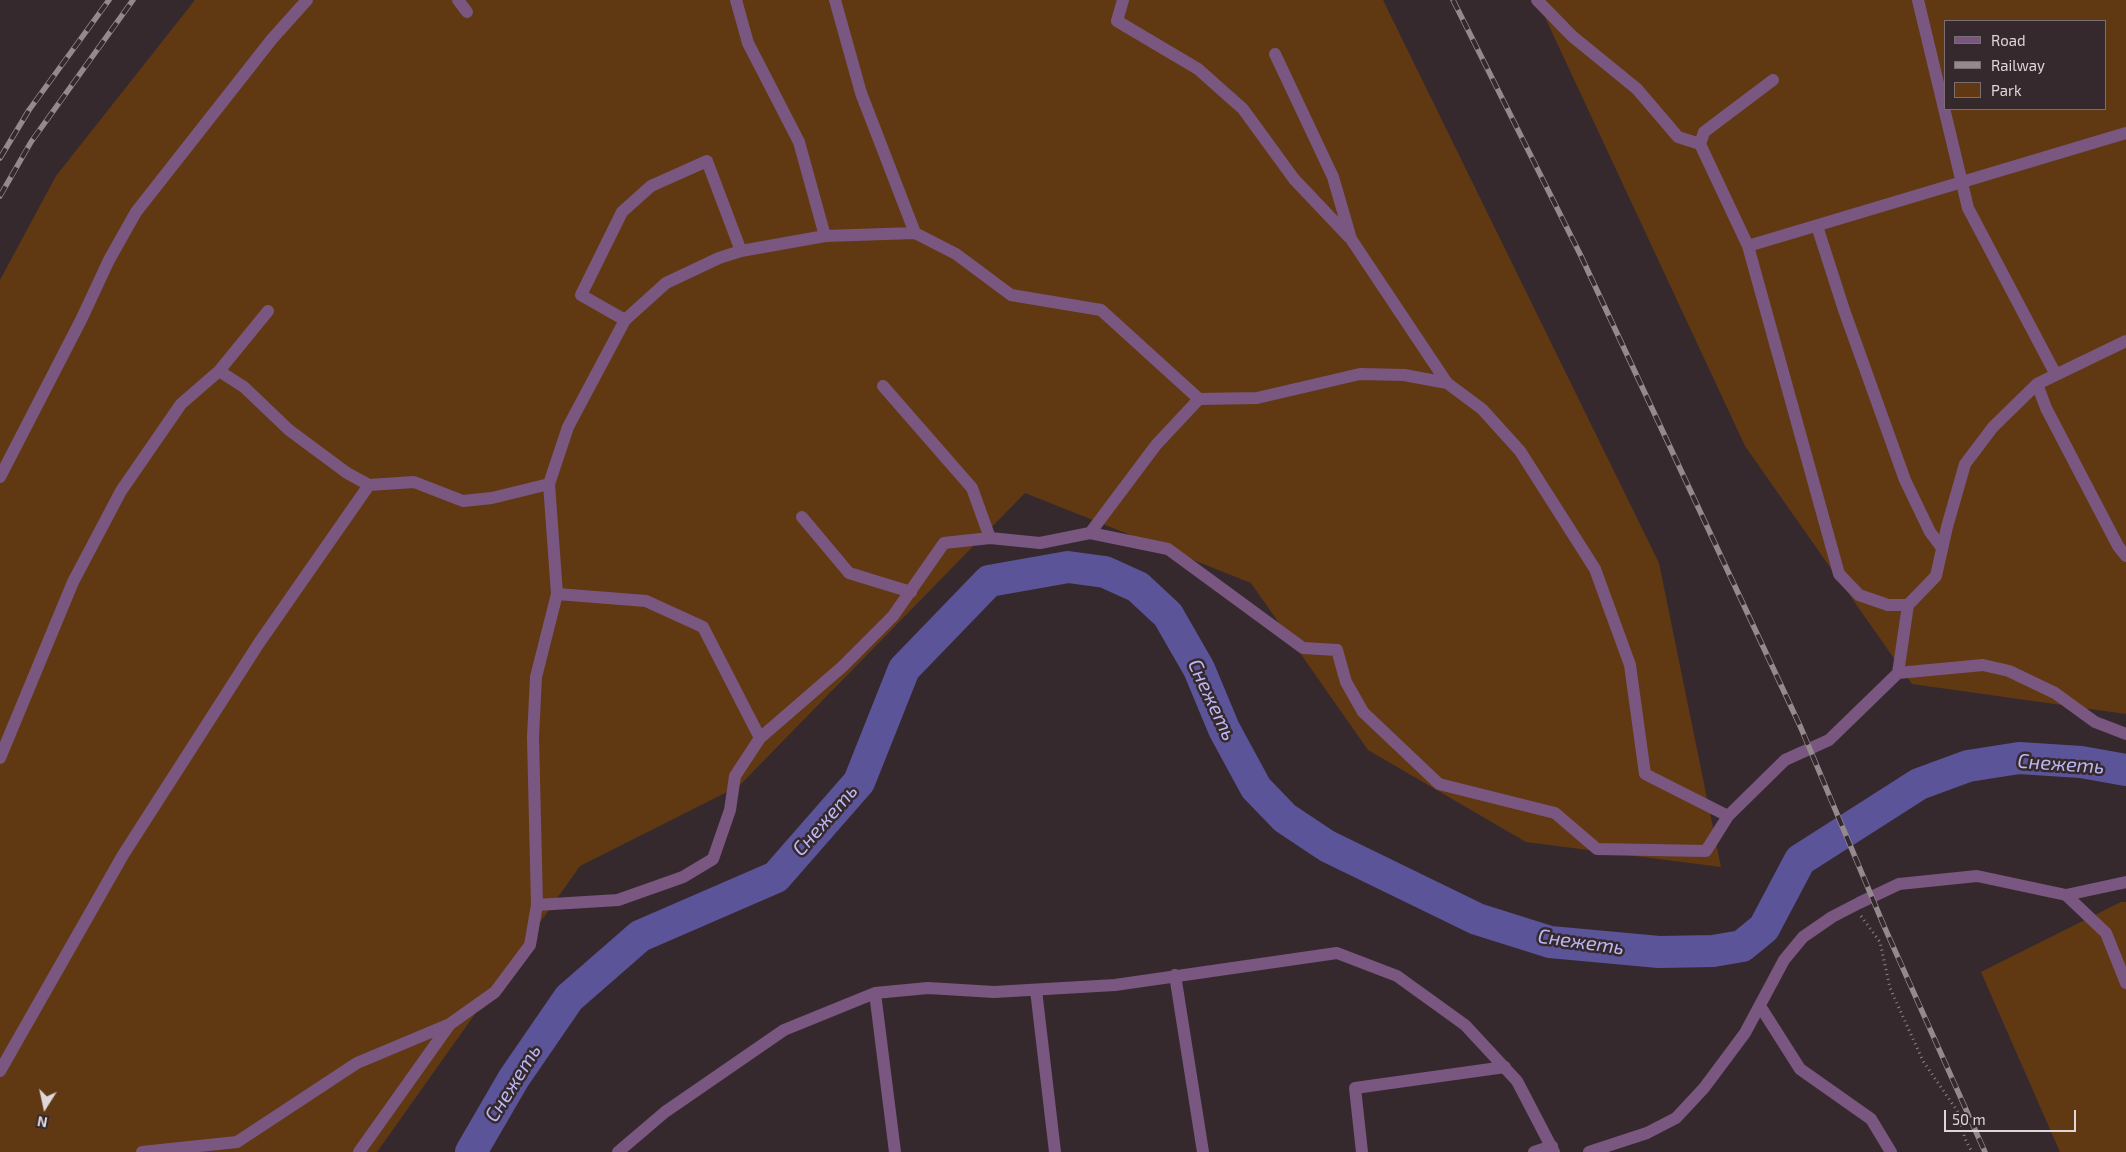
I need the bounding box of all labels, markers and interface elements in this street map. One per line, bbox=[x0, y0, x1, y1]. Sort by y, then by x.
legend bbox=[1944, 20, 2106, 110]
text: Road bbox=[1991, 31, 2026, 49]
text: Railway bbox=[1991, 56, 2045, 74]
text: Park bbox=[1991, 81, 2022, 99]
water label: Снежеть bbox=[1183, 655, 1241, 745]
water label: Снежеть bbox=[2017, 749, 2105, 779]
water label: Снежеть bbox=[787, 779, 863, 861]
water label: Снежеть bbox=[1536, 924, 1626, 960]
water label: Снежеть bbox=[480, 1040, 546, 1126]
north arrow bbox=[20, 1082, 70, 1132]
scale bar bbox=[1946, 1100, 2078, 1132]
text: 50 m bbox=[1952, 1110, 1986, 1128]
text: N bbox=[36, 1113, 49, 1132]

